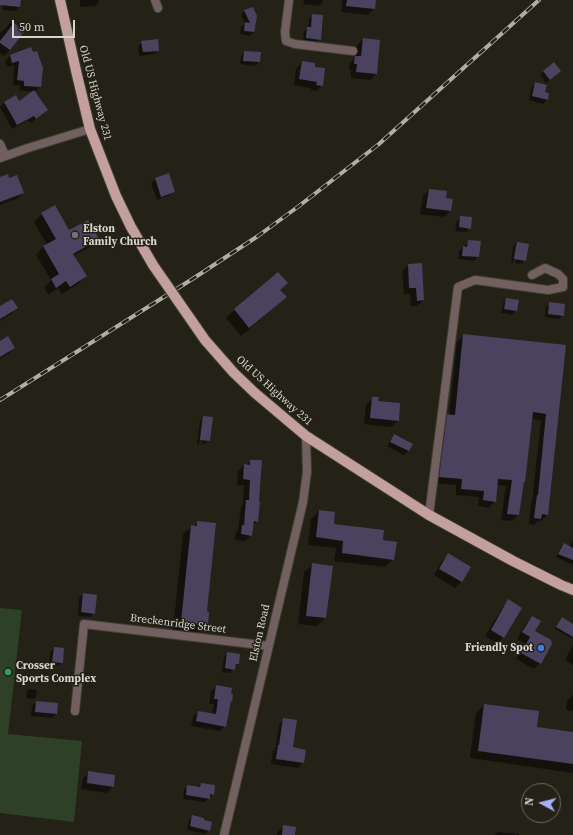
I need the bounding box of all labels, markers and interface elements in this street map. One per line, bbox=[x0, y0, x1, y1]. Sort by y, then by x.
scale bar bbox=[14, 12, 77, 38]
text: 50 m bbox=[19, 19, 45, 35]
street label: Old US Highway 231 bbox=[76, 44, 114, 142]
place label: Elston Family Church bbox=[83, 222, 157, 248]
marker: Elston Family Church bbox=[70, 230, 80, 240]
street label: Old US Highway 231 bbox=[233, 353, 315, 429]
street label: Elston Road bbox=[247, 603, 273, 663]
street label: Breckenridge Street bbox=[129, 612, 227, 636]
place label: Friendly Spot bbox=[465, 641, 533, 655]
marker: Friendly Spot bbox=[536, 643, 546, 653]
place label: Crosser Sports Complex bbox=[16, 659, 96, 685]
marker: Crosser Sports Complex bbox=[3, 667, 13, 677]
north arrow bbox=[521, 783, 561, 823]
text: N bbox=[522, 797, 538, 806]

